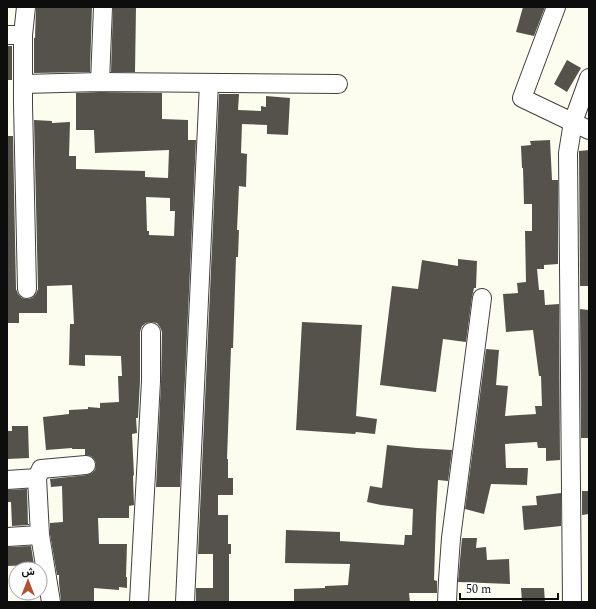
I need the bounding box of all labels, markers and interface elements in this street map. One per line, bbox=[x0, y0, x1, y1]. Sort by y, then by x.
north arrow bbox=[8, 561, 48, 601]
text: ش bbox=[21, 563, 35, 580]
scale bar bbox=[460, 575, 558, 601]
text: 50 m bbox=[466, 580, 491, 599]

